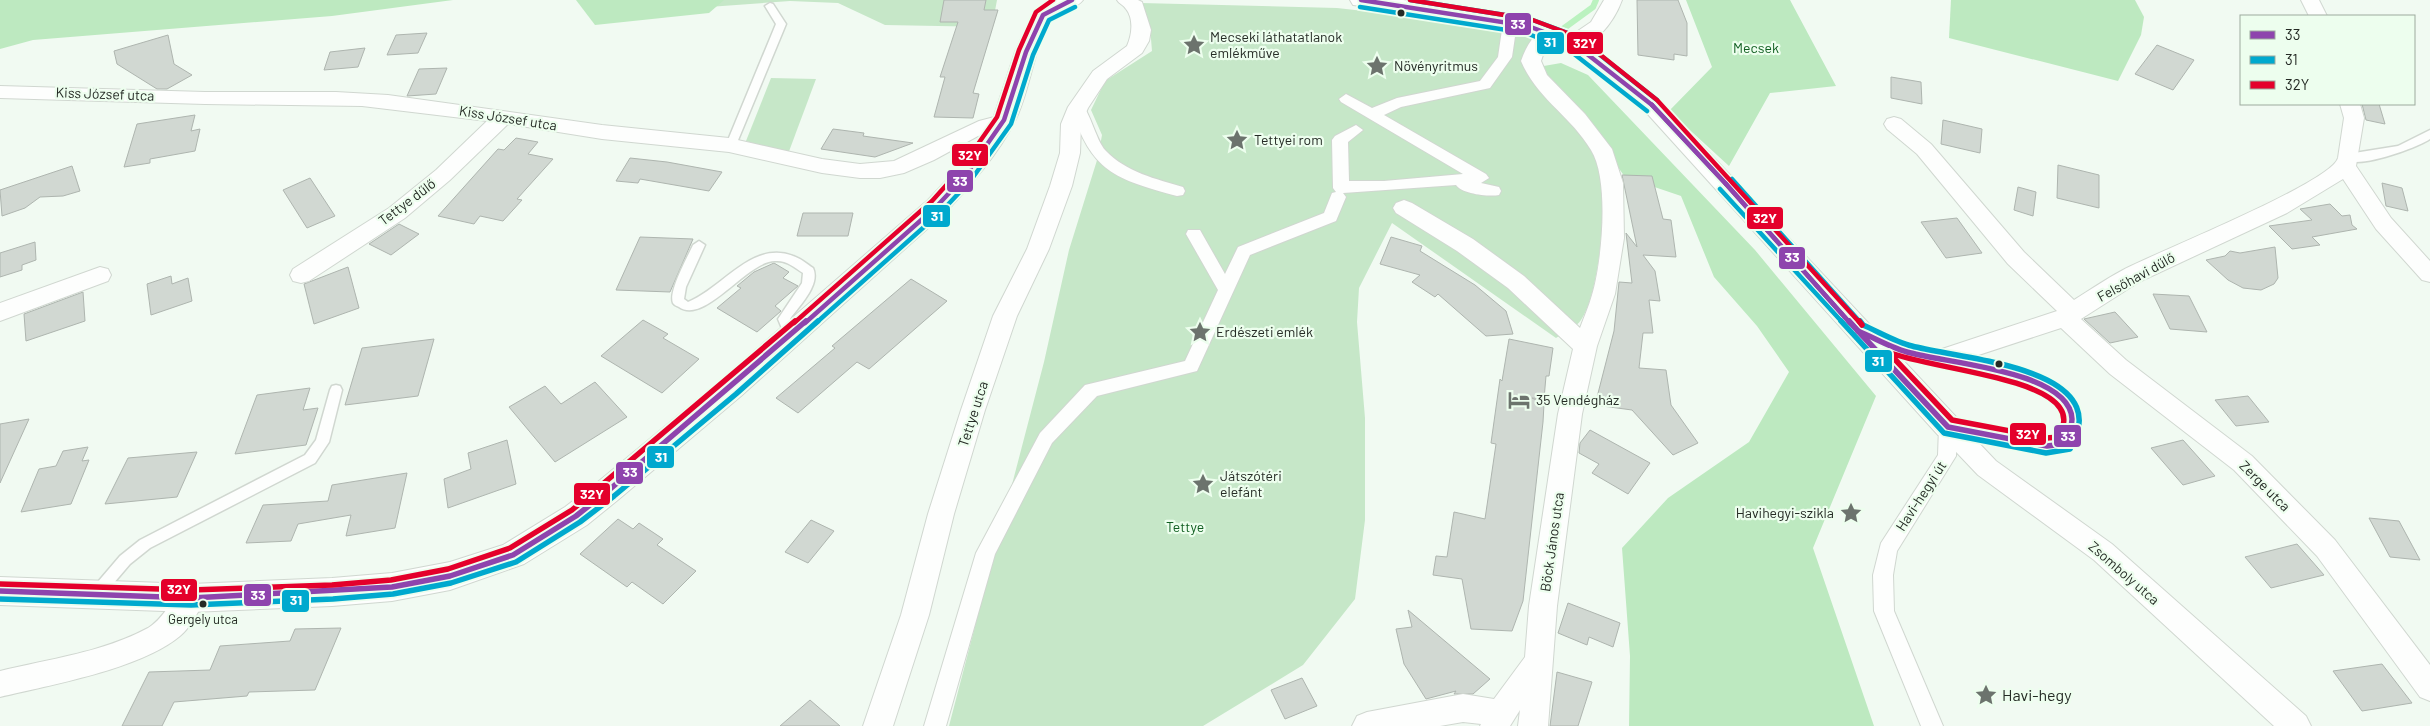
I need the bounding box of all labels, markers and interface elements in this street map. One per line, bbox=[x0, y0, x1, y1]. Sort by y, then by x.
unlabelled marker bbox=[1396, 8, 1406, 18]
line badge: 33 bbox=[1504, 12, 1532, 36]
text: 33 bbox=[1510, 15, 1526, 32]
legend bbox=[2240, 15, 2415, 105]
text: 33 bbox=[2285, 25, 2300, 43]
place label: Mecseki láthatatlanok emlékműve bbox=[1210, 28, 1342, 61]
line badge: 31 bbox=[1536, 31, 1565, 55]
line badge: 32Y bbox=[1566, 31, 1604, 55]
place icon: Mecseki láthatatlanok emlékműve bbox=[1181, 32, 1207, 58]
text: 31 bbox=[1544, 33, 1556, 50]
text: 32Y bbox=[1573, 34, 1597, 51]
park label: Mecsek bbox=[1733, 39, 1779, 56]
text: 31 bbox=[2285, 50, 2298, 68]
place icon: Növényritmus bbox=[1364, 53, 1390, 79]
place label: Növényritmus bbox=[1394, 57, 1478, 74]
text: 32Y bbox=[2285, 75, 2309, 93]
street label: Kiss József utca bbox=[55, 83, 155, 104]
street label: Kiss József utca bbox=[458, 101, 558, 134]
place icon: Tettyei rom bbox=[1224, 127, 1250, 153]
place label: Tettyei rom bbox=[1254, 131, 1323, 148]
line badge: 32Y bbox=[951, 143, 989, 167]
text: 32Y bbox=[958, 146, 982, 163]
line badge: 33 bbox=[946, 169, 974, 193]
text: 33 bbox=[952, 172, 968, 189]
street label: Tettye dűlő bbox=[375, 175, 439, 229]
line badge: 31 bbox=[922, 204, 951, 228]
line badge: 32Y bbox=[1746, 206, 1784, 230]
text: 31 bbox=[931, 207, 943, 224]
text: 32Y bbox=[1753, 209, 1777, 226]
line badge: 33 bbox=[1778, 246, 1806, 270]
text: 33 bbox=[1784, 248, 1800, 265]
street label: Felsőhavi dűlő bbox=[2094, 248, 2177, 305]
place icon: Erdészeti emlék bbox=[1187, 319, 1213, 345]
place label: Erdészeti emlék bbox=[1216, 323, 1313, 340]
line badge: 31 bbox=[1864, 349, 1893, 373]
text: 31 bbox=[1872, 352, 1884, 369]
unlabelled marker bbox=[1994, 359, 2004, 369]
street label: Tettye utca bbox=[954, 379, 991, 449]
hotel icon: 35 Vendégház bbox=[1506, 387, 1532, 413]
place label: 35 Vendégház bbox=[1536, 391, 1619, 408]
line badge: 32Y bbox=[2009, 422, 2047, 446]
line badge: 33 bbox=[2053, 424, 2082, 448]
text: 32Y bbox=[2016, 425, 2040, 442]
text: 33 bbox=[2060, 427, 2076, 444]
line badge: 31 bbox=[646, 445, 675, 469]
text: 31 bbox=[655, 448, 667, 465]
street label: Zerge utca bbox=[2236, 457, 2294, 515]
street label: Havi-hegyi út bbox=[1892, 458, 1949, 534]
line badge: 33 bbox=[615, 461, 644, 485]
text: 33 bbox=[622, 463, 638, 480]
place label: Játszótéri elefánt bbox=[1220, 467, 1282, 500]
place icon: Játszótéri elefánt bbox=[1190, 471, 1216, 497]
line badge: 32Y bbox=[573, 482, 611, 506]
text: 32Y bbox=[580, 485, 604, 502]
street label: Böck János utca bbox=[1536, 491, 1567, 593]
place icon: Havihegyi-szikla bbox=[1838, 500, 1864, 526]
place label: Havihegyi-szikla bbox=[1736, 504, 1834, 521]
park label: Tettye bbox=[1166, 518, 1204, 535]
street label: Zsomboly utca bbox=[2086, 537, 2163, 608]
line badge: 32Y bbox=[160, 578, 198, 602]
text: 32Y bbox=[167, 580, 191, 597]
line badge: 33 bbox=[243, 583, 272, 607]
text: 33 bbox=[250, 586, 266, 603]
line badge: 31 bbox=[281, 589, 310, 613]
text: 31 bbox=[290, 591, 302, 608]
marker: Gergely utca bbox=[198, 599, 208, 609]
place label: Gergely utca bbox=[168, 611, 238, 627]
place icon: Havi-hegy bbox=[1973, 682, 1999, 708]
place label: Havi-hegy bbox=[2002, 685, 2072, 704]

